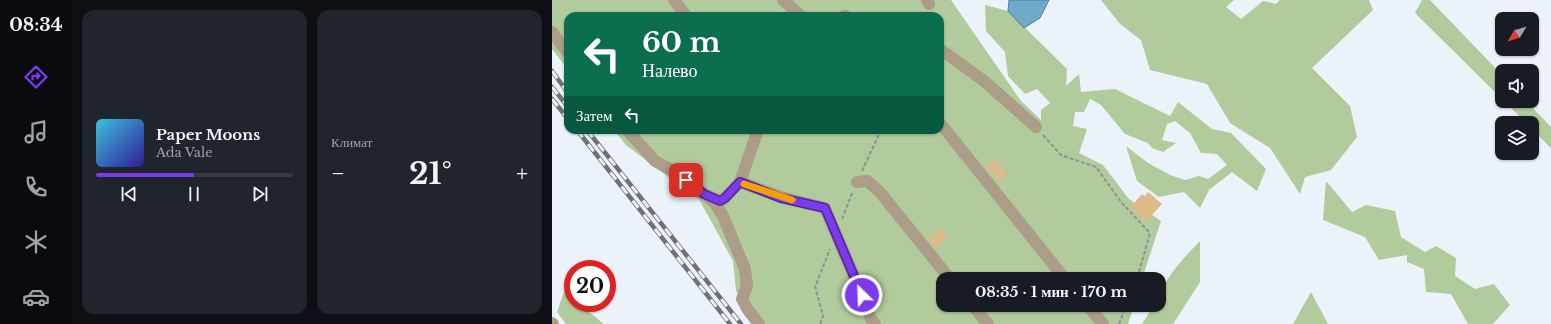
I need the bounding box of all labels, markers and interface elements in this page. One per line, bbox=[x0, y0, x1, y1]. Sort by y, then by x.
north arrow bbox=[1495, 12, 1539, 56]
map controls bbox=[1495, 12, 1539, 160]
text: 08:34 bbox=[9, 14, 63, 36]
text: 60 m bbox=[642, 25, 720, 60]
icon: left bbox=[576, 28, 628, 80]
text: Налево bbox=[642, 60, 698, 82]
icon: directions bbox=[22, 63, 50, 91]
button: sound bbox=[1495, 64, 1539, 108]
icon: left bbox=[621, 104, 643, 126]
text: Затем bbox=[576, 106, 613, 125]
button: layers bbox=[1495, 116, 1539, 160]
icon: music bbox=[22, 118, 50, 146]
text: Paper Moons bbox=[156, 125, 260, 144]
text: Климат bbox=[331, 134, 372, 151]
text: Ada Vale bbox=[156, 144, 213, 161]
text: 21° bbox=[409, 155, 452, 192]
text: − bbox=[331, 160, 345, 187]
text: + bbox=[516, 160, 528, 187]
pin bbox=[669, 163, 703, 197]
icon: arrive bbox=[675, 169, 697, 191]
icon: phone bbox=[22, 173, 50, 201]
icon: previous bbox=[118, 183, 140, 205]
icon: pause bbox=[183, 183, 205, 205]
icon: next bbox=[249, 183, 271, 205]
icon: climate bbox=[22, 228, 50, 256]
speed limit sign: 20 bbox=[564, 260, 616, 312]
position arrow bbox=[841, 274, 883, 316]
text: 08:35 · 1 мин · 170 m bbox=[975, 282, 1127, 301]
icon: car bbox=[22, 283, 50, 311]

